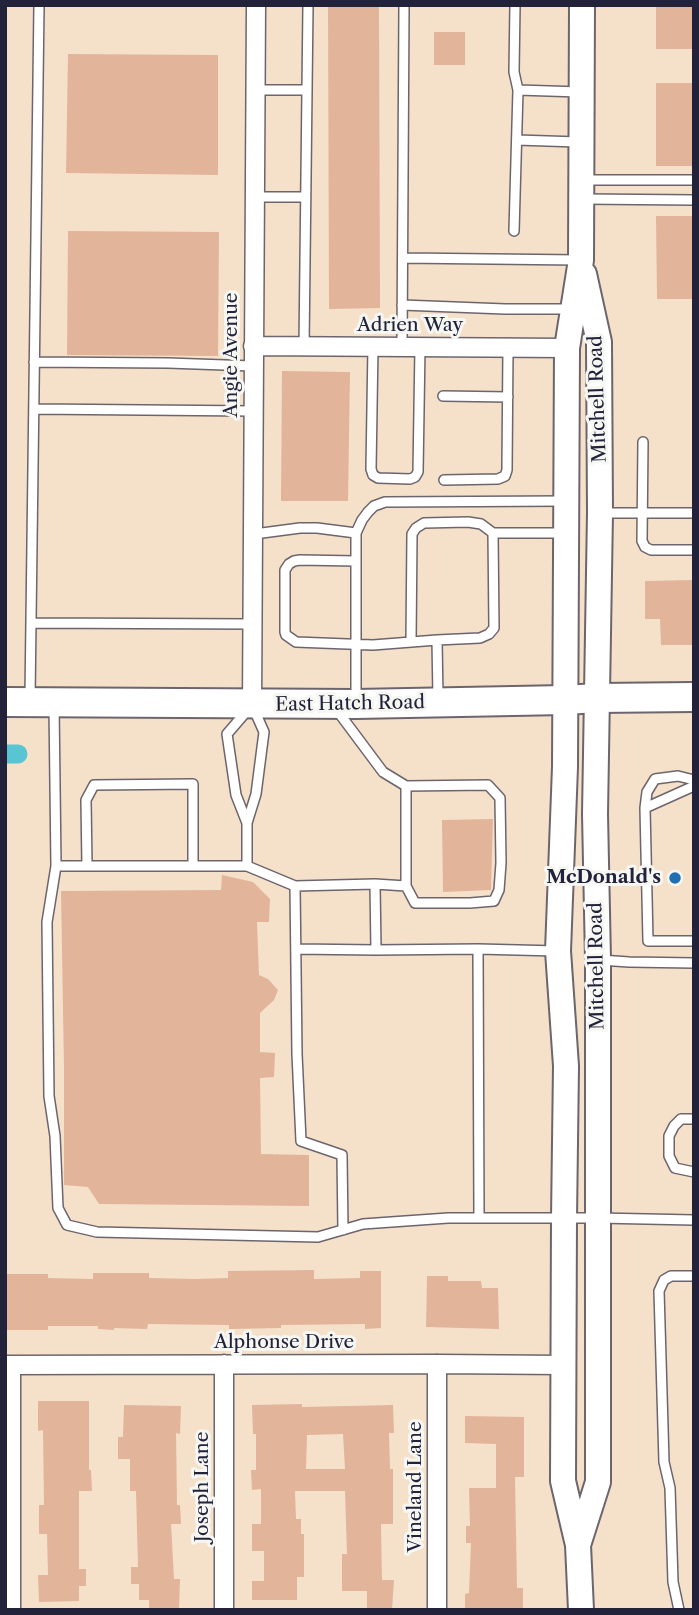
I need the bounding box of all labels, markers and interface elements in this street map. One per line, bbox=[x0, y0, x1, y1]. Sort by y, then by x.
street label: Angie Avenue bbox=[221, 292, 243, 418]
street label: Adrien Way bbox=[357, 315, 463, 337]
street label: Mitchell Road bbox=[584, 335, 612, 463]
street label: East Hatch Road bbox=[275, 691, 425, 717]
place label: McDonald's bbox=[546, 867, 661, 889]
marker: McDonald's bbox=[667, 870, 683, 886]
street label: Mitchell Road bbox=[584, 902, 610, 1030]
street label: Alphonse Drive bbox=[214, 1332, 354, 1354]
street label: Vineland Lane bbox=[405, 1421, 427, 1553]
street label: Joseph Lane bbox=[192, 1432, 214, 1542]

